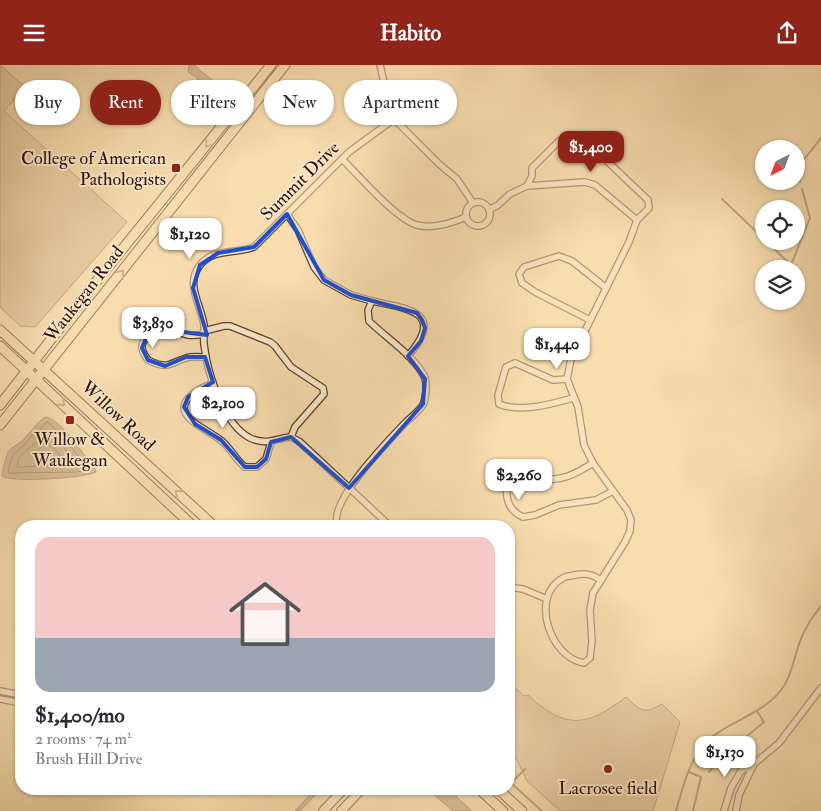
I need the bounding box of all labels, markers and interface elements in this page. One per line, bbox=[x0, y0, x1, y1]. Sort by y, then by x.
icon: menu bbox=[20, 19, 48, 47]
text: Habito bbox=[380, 19, 441, 47]
icon: share bbox=[773, 19, 801, 47]
chip: Buy bbox=[15, 80, 80, 125]
chip: Rent bbox=[90, 80, 161, 125]
chip: Filters bbox=[171, 80, 254, 125]
chip: New bbox=[264, 80, 334, 125]
chip: Apartment bbox=[344, 80, 457, 125]
pin: $1,400 bbox=[550, 131, 632, 173]
street label: Summit Drive bbox=[256, 136, 345, 225]
text: $1,400 bbox=[569, 137, 613, 157]
one-way arrow bbox=[205, 138, 213, 147]
north arrow bbox=[755, 140, 805, 190]
map controls bbox=[755, 140, 805, 310]
place label: College of American Pathologists bbox=[21, 147, 166, 191]
marker: College of American Pathologists bbox=[170, 162, 182, 174]
button: locate bbox=[755, 200, 805, 250]
pin: $1,120 bbox=[149, 217, 231, 260]
text: $1,120 bbox=[170, 224, 210, 244]
street label: Waukegan Road bbox=[39, 241, 129, 348]
button: layers bbox=[755, 260, 805, 310]
one-way arrow bbox=[116, 270, 124, 279]
pin: $3,830 bbox=[112, 307, 194, 349]
text: $3,830 bbox=[133, 313, 173, 333]
pin: $1,440 bbox=[516, 327, 598, 370]
text: $1,440 bbox=[535, 334, 579, 354]
street label: Willow Road bbox=[75, 375, 160, 456]
pin: $2,100 bbox=[182, 387, 264, 429]
text: $2,100 bbox=[202, 393, 245, 413]
one-way arrow bbox=[57, 397, 66, 406]
marker: Willow & Waukegan bbox=[64, 414, 76, 426]
place label: Willow & Waukegan bbox=[32, 428, 107, 472]
pin: $2,260 bbox=[478, 459, 560, 501]
text: $2,260 bbox=[496, 465, 542, 485]
one-way arrow bbox=[175, 490, 184, 499]
icon: home bbox=[220, 569, 310, 659]
text: $1,400/mo bbox=[35, 702, 125, 729]
text: 2 rooms · 74 m² bbox=[35, 729, 131, 749]
pin: $1,130 bbox=[684, 735, 766, 778]
text: $1,130 bbox=[706, 742, 744, 762]
text: Brush Hill Drive bbox=[35, 749, 142, 769]
marker: Lacrosee field bbox=[602, 763, 614, 775]
place label: Lacrosee field bbox=[559, 777, 658, 800]

